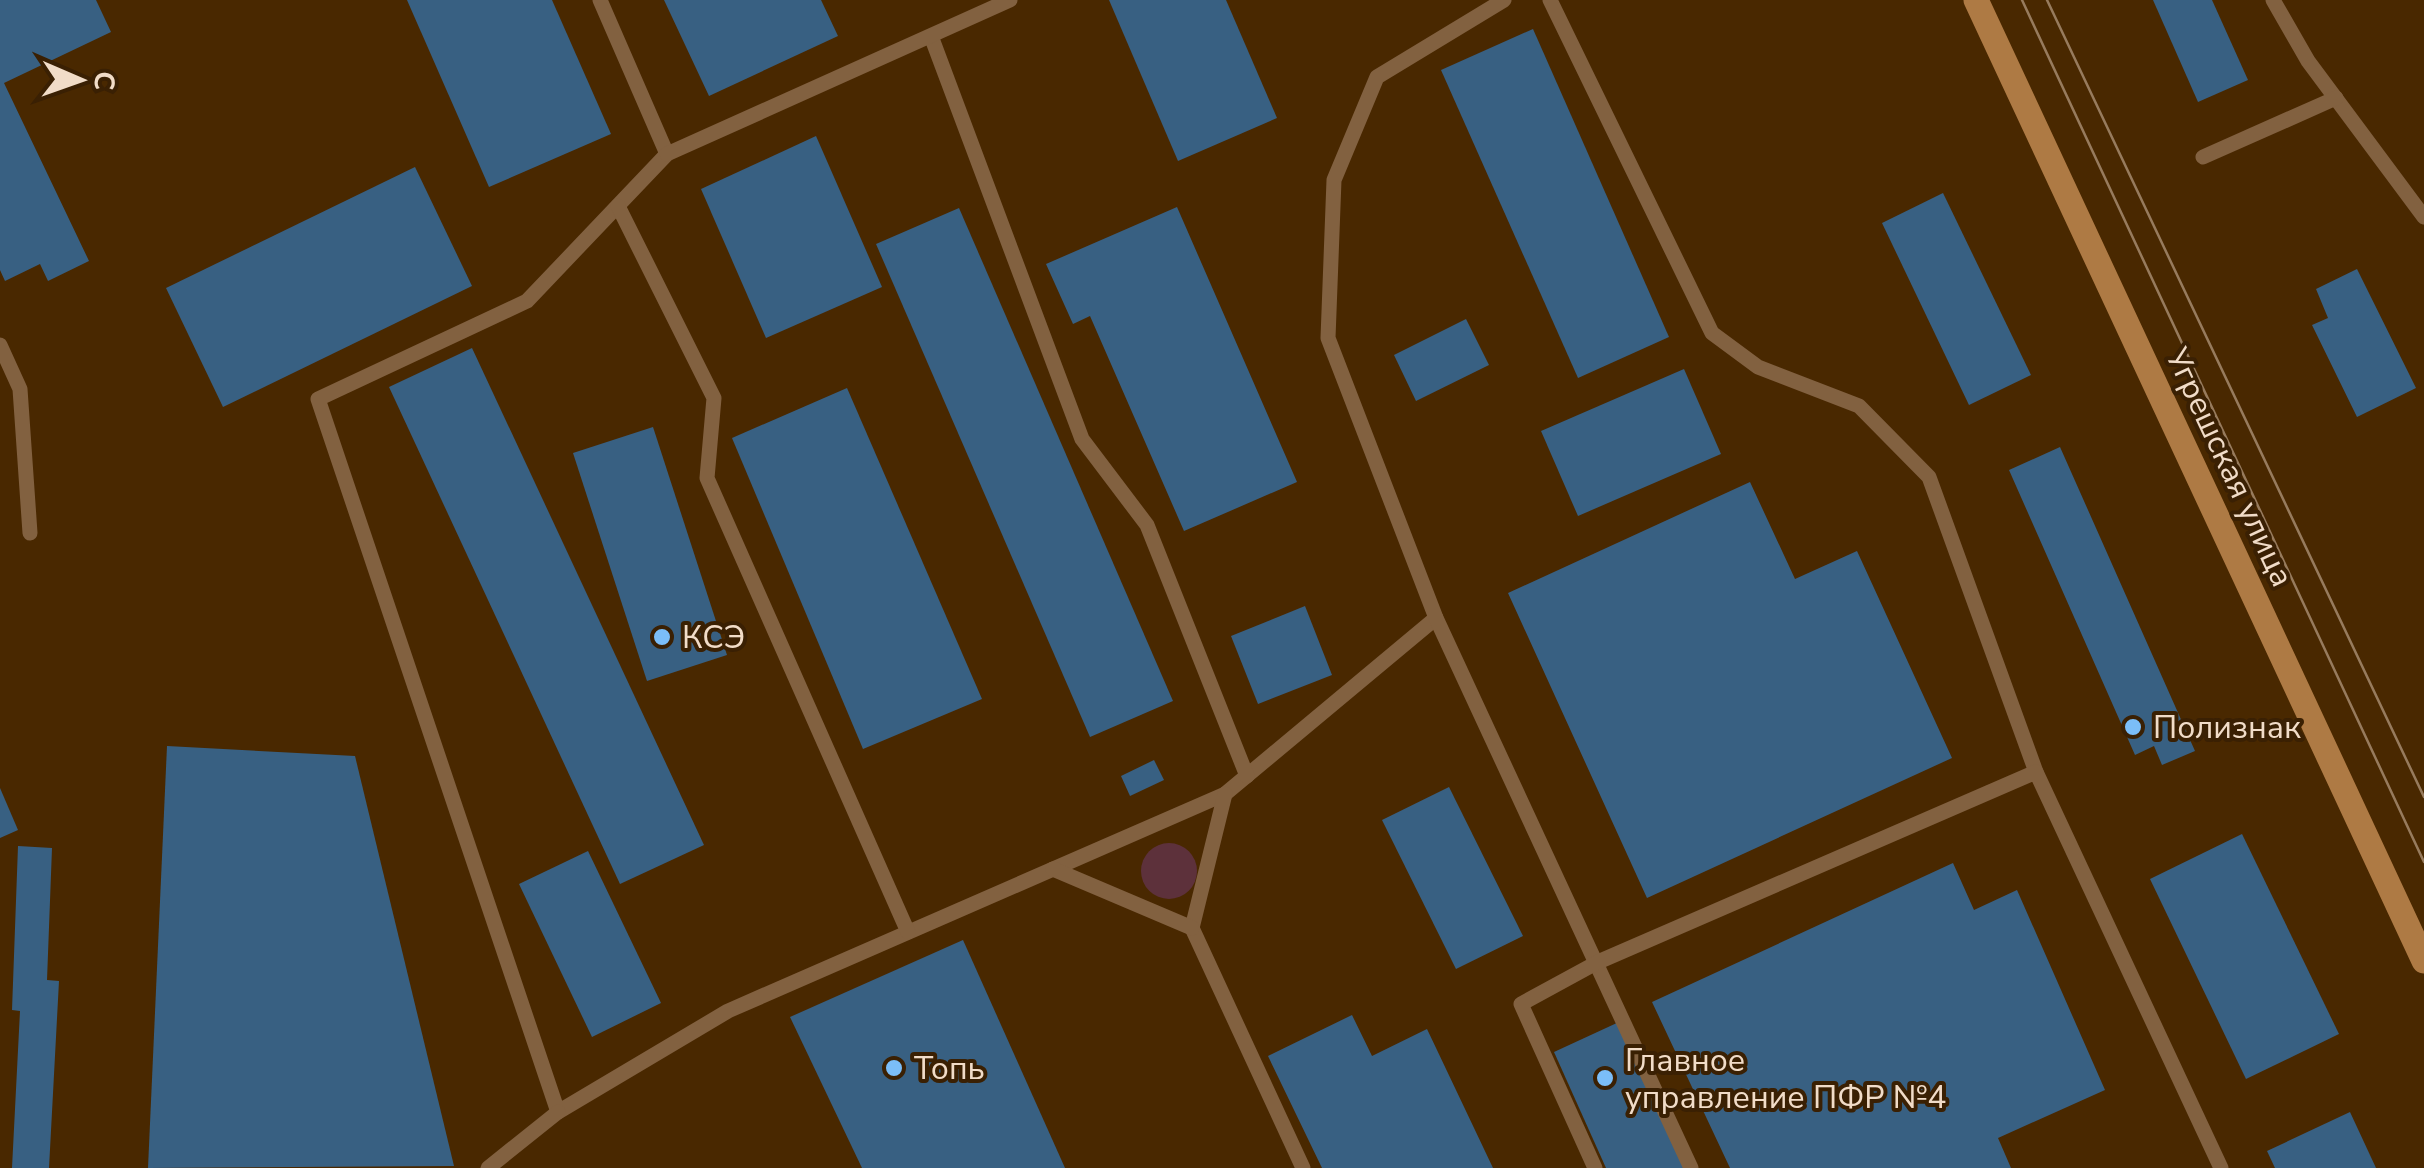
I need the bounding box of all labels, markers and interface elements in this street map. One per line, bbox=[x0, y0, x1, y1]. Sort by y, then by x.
north arrow bbox=[30, 30, 130, 130]
text: С bbox=[85, 71, 123, 91]
street label: Угрешская улица bbox=[2155, 340, 2304, 594]
place label: КСЭ bbox=[682, 616, 745, 659]
marker: КСЭ bbox=[651, 626, 673, 648]
place label: Полизнак bbox=[2153, 706, 2301, 749]
marker: Полизнак bbox=[2122, 716, 2144, 738]
place label: Главное управление ПФР №4 bbox=[1625, 1039, 1946, 1119]
place label: Топь bbox=[914, 1047, 985, 1090]
marker: Топь bbox=[883, 1057, 905, 1079]
marker: Главное управление ПФР №4 bbox=[1594, 1067, 1616, 1089]

